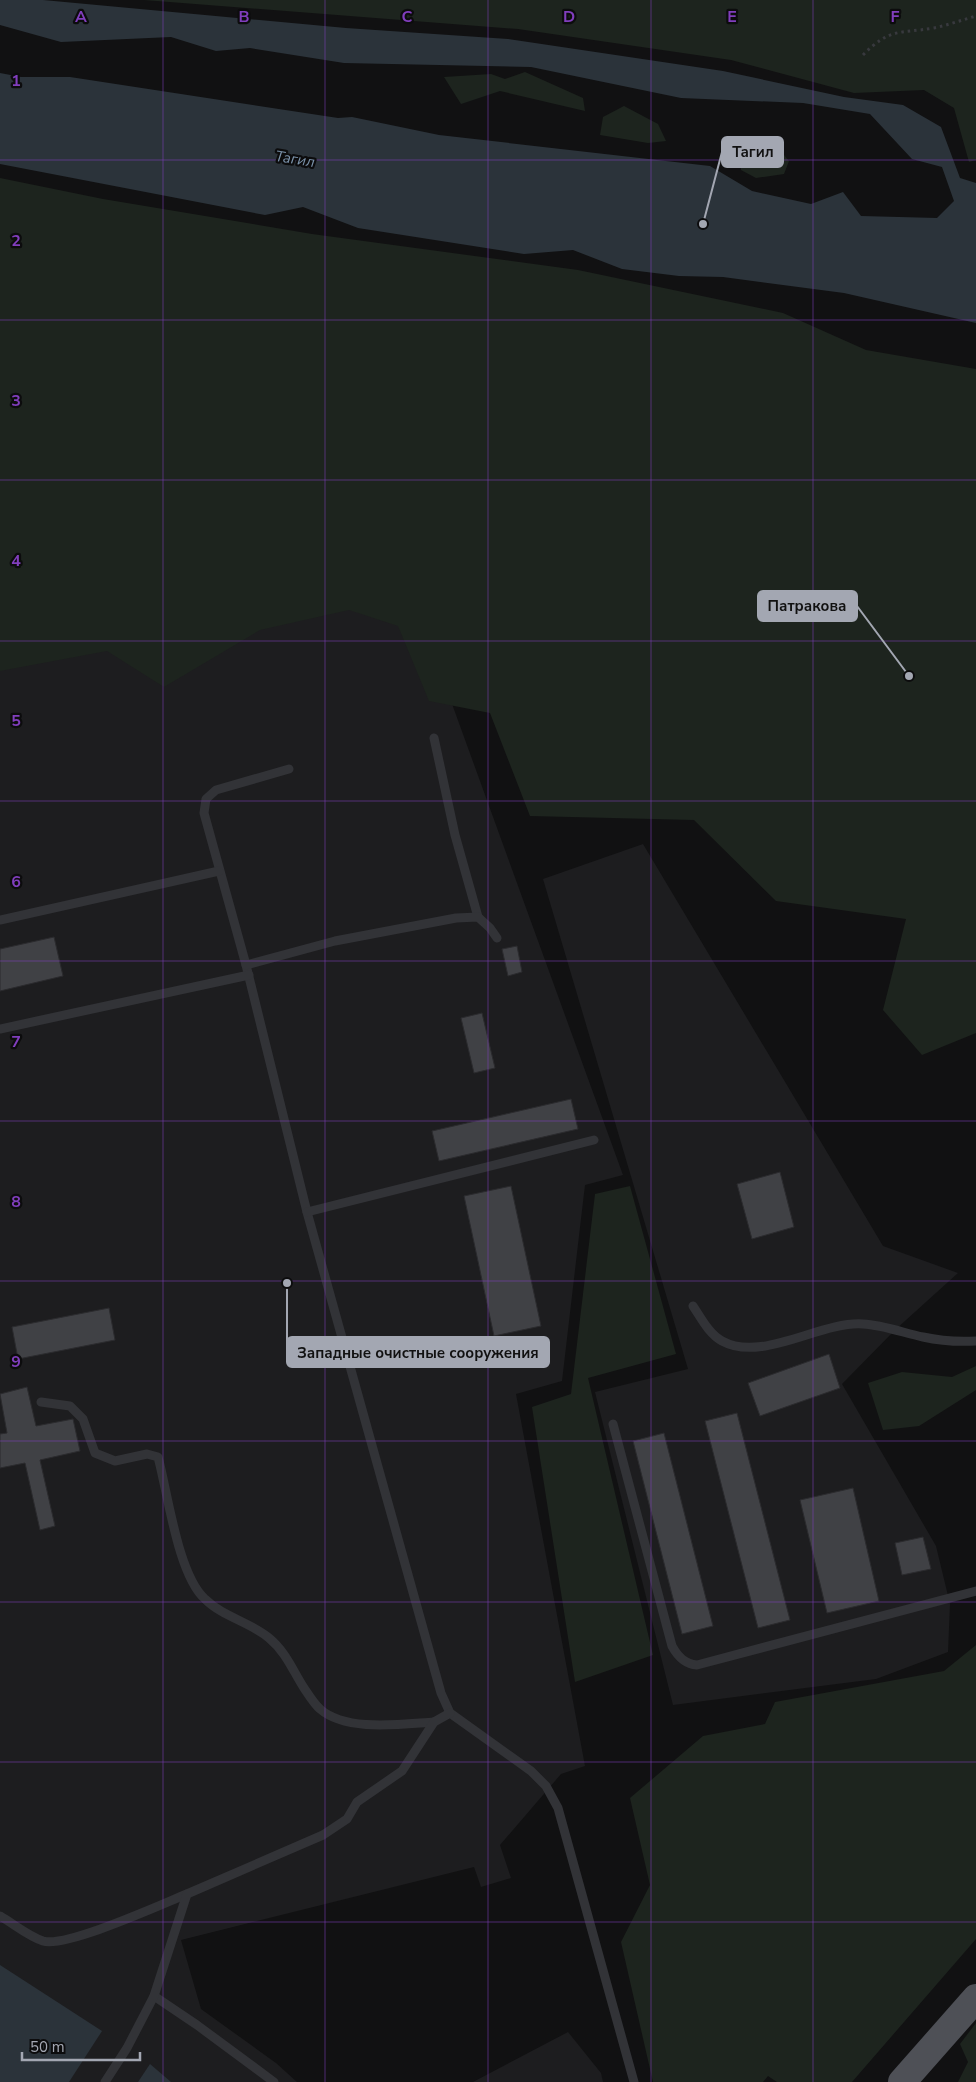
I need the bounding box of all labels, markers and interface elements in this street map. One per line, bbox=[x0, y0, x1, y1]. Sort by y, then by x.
text: A bbox=[75, 6, 87, 28]
text: B bbox=[238, 6, 250, 28]
text: C bbox=[402, 6, 413, 28]
text: D bbox=[563, 6, 575, 28]
text: E bbox=[727, 6, 737, 28]
text: F bbox=[891, 6, 900, 28]
text: 1 bbox=[11, 70, 21, 92]
callout: Тагил bbox=[722, 137, 783, 167]
text: Тагил bbox=[732, 142, 774, 162]
water label: Тагил bbox=[274, 146, 316, 172]
text: 2 bbox=[11, 230, 21, 252]
text: 3 bbox=[11, 390, 21, 412]
text: 4 bbox=[11, 550, 21, 572]
callout: Патракова bbox=[758, 591, 857, 621]
text: Патракова bbox=[768, 596, 846, 616]
text: 5 bbox=[11, 710, 21, 732]
text: 6 bbox=[11, 871, 21, 893]
text: 7 bbox=[11, 1031, 21, 1053]
text: 8 bbox=[11, 1191, 21, 1213]
callout: Западные очистные сооружения bbox=[287, 1337, 549, 1367]
text: Западные очистные сооружения bbox=[297, 1343, 539, 1363]
text: 9 bbox=[11, 1351, 21, 1373]
scale bar bbox=[22, 2030, 140, 2062]
text: 50 m bbox=[30, 2037, 65, 2057]

